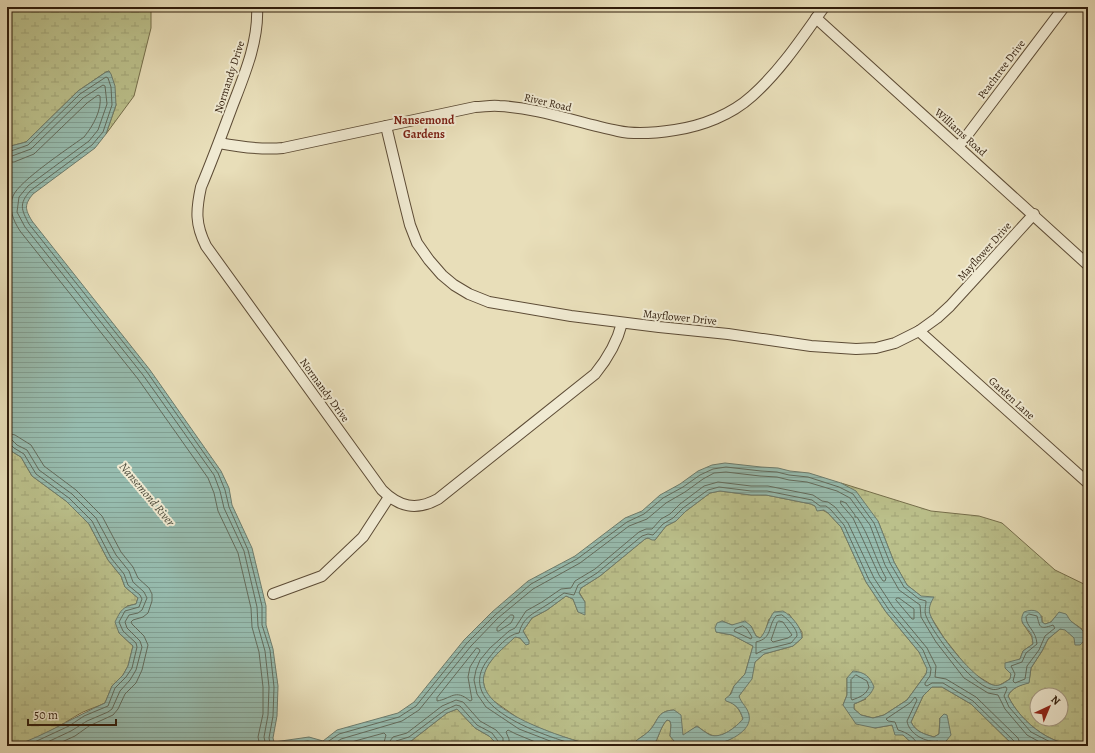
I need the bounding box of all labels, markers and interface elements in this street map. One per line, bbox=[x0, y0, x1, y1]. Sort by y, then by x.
street label: Peachtree Drive bbox=[974, 37, 1029, 102]
street label: Normandy Drive bbox=[211, 39, 248, 115]
street label: River Road bbox=[522, 90, 573, 115]
street label: Williams Road bbox=[931, 104, 990, 160]
district label: Nansemond Gardens bbox=[394, 112, 455, 142]
street label: Mayflower Drive bbox=[954, 219, 1015, 284]
street label: Mayflower Drive bbox=[642, 306, 718, 329]
street label: Normandy Drive bbox=[296, 355, 353, 425]
street label: Garden Lane bbox=[985, 374, 1038, 423]
water label: Nansemond River bbox=[116, 459, 179, 530]
north arrow bbox=[1029, 687, 1069, 727]
text: N bbox=[1048, 692, 1064, 708]
scale bar bbox=[28, 701, 116, 727]
text: 50 m bbox=[34, 707, 58, 723]

